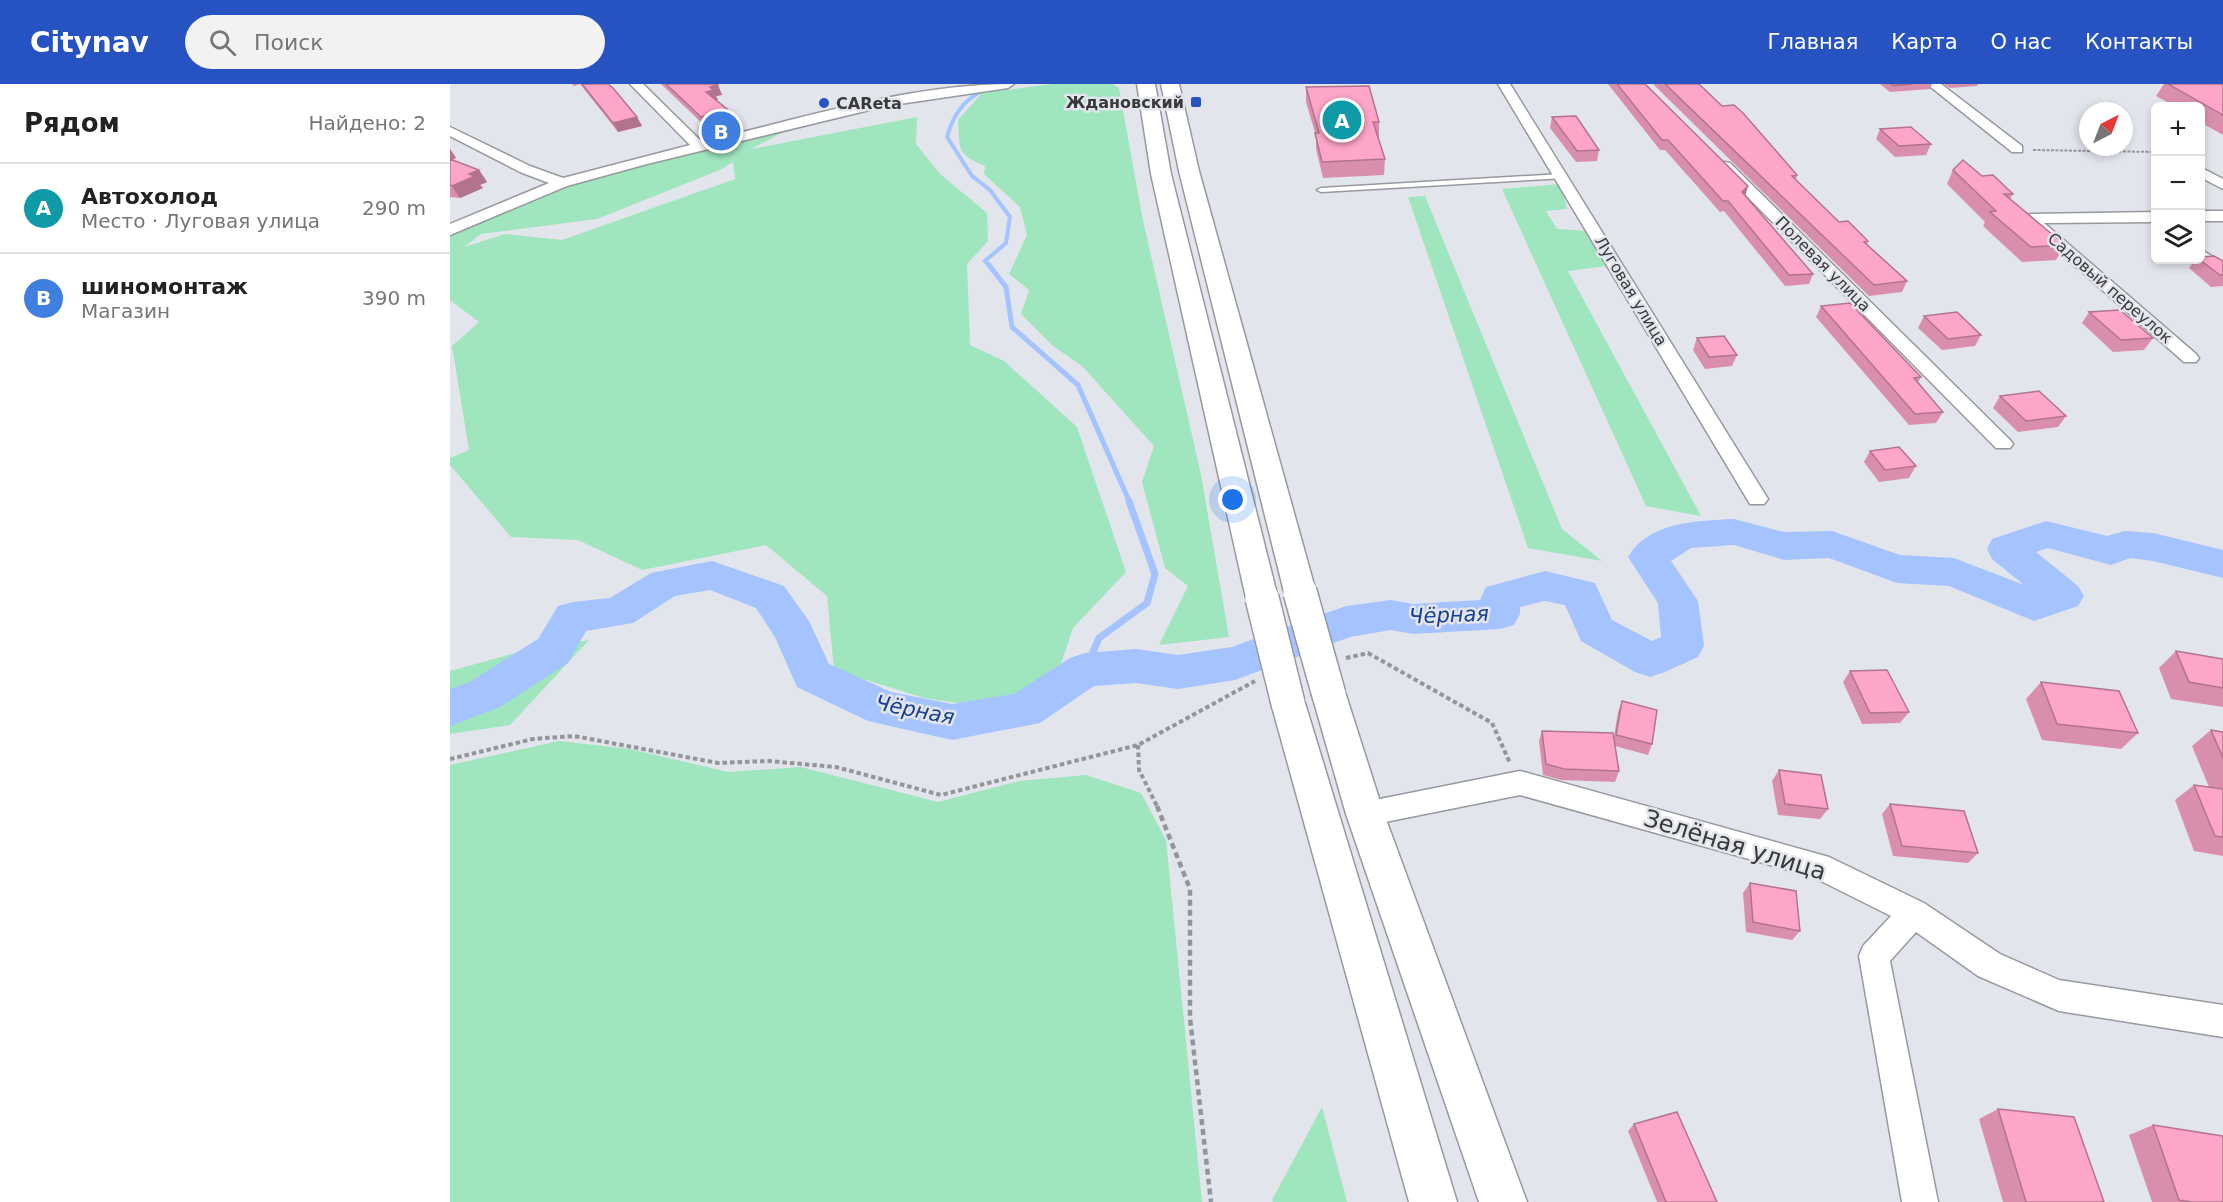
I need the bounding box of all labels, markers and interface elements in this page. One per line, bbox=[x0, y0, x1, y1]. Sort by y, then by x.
search box bbox=[185, 15, 605, 69]
text: Citynav bbox=[30, 26, 149, 59]
icon: search bbox=[206, 26, 239, 59]
text: Поиск bbox=[254, 30, 324, 55]
text: Главная bbox=[1768, 30, 1858, 54]
text: Карта bbox=[1891, 30, 1958, 54]
text: О нас bbox=[1991, 30, 2052, 54]
text: Контакты bbox=[2085, 30, 2193, 54]
place label: Ждановский bbox=[1066, 93, 1184, 112]
place label: CAReta bbox=[836, 94, 902, 113]
marker: Ждановский bbox=[1189, 95, 1203, 109]
marker: CAReta bbox=[817, 96, 831, 110]
pin: A bbox=[1322, 98, 1362, 142]
north arrow bbox=[2079, 102, 2133, 156]
map controls bbox=[2151, 102, 2205, 264]
button: + bbox=[2151, 102, 2205, 156]
text: Рядом bbox=[24, 108, 120, 138]
pin: B bbox=[702, 108, 740, 154]
text: Найдено: 2 bbox=[308, 111, 426, 135]
button: − bbox=[2151, 156, 2205, 210]
text: Автохолод bbox=[81, 184, 218, 209]
text: A bbox=[36, 196, 51, 220]
text: 290 m bbox=[362, 196, 426, 220]
text: Место · Луговая улица bbox=[81, 209, 320, 233]
button: layers bbox=[2151, 210, 2205, 264]
street label: Полевая улица bbox=[1772, 213, 1874, 315]
street label: Садовый переулок bbox=[2044, 229, 2176, 347]
street label: Луговая улица bbox=[1591, 233, 1671, 349]
text: шиномонтаж bbox=[81, 274, 248, 299]
text: B bbox=[36, 286, 51, 310]
text: 390 m bbox=[362, 286, 426, 310]
text: Магазин bbox=[81, 299, 170, 323]
your location bbox=[1218, 485, 1247, 514]
water label: Чёрная bbox=[1409, 602, 1489, 628]
water label: Чёрная bbox=[873, 691, 957, 729]
street label: Зелёная улица bbox=[1641, 804, 1829, 886]

